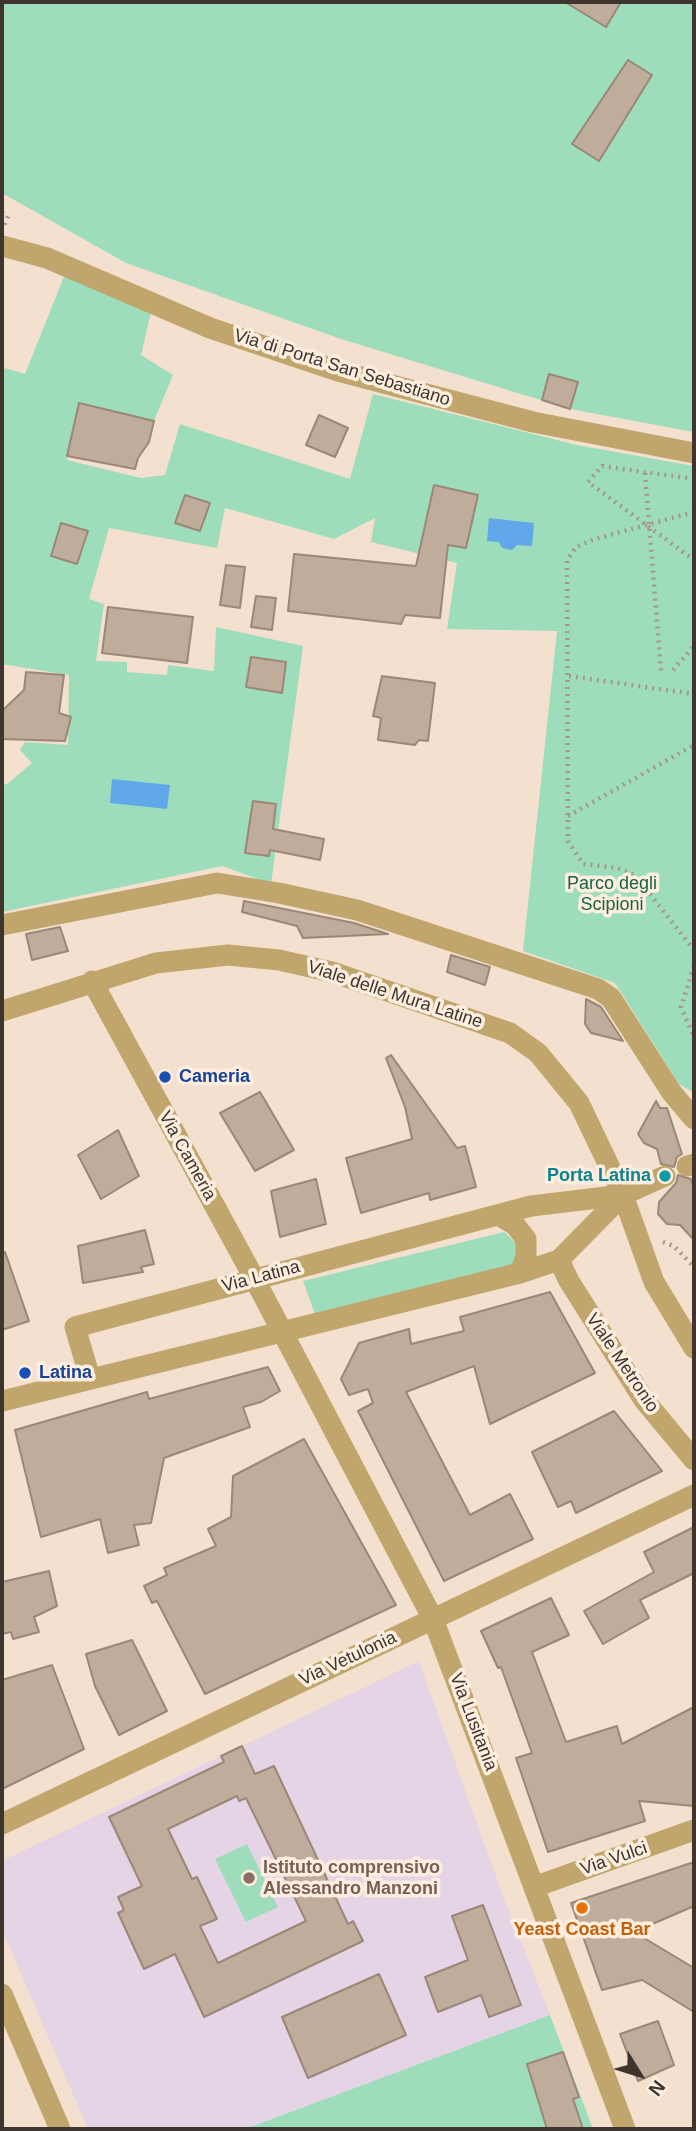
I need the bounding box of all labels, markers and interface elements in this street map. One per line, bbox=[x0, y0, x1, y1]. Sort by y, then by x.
street label: Via di Porta San Sebastiano bbox=[231, 325, 453, 411]
park label: Parco degli Scipioni bbox=[567, 873, 657, 916]
street label: Viale delle Mura Latine bbox=[305, 956, 485, 1034]
place label: Cameria bbox=[179, 1066, 250, 1088]
marker: Cameria bbox=[157, 1069, 173, 1085]
street label: Via Cameria bbox=[154, 1108, 220, 1204]
place label: Porta Latina bbox=[547, 1165, 651, 1187]
marker: Porta Latina bbox=[657, 1168, 673, 1184]
street label: Via Latina bbox=[220, 1256, 302, 1298]
street label: Viale Metronio bbox=[581, 1309, 663, 1417]
place label: Latina bbox=[39, 1362, 92, 1384]
marker: Latina bbox=[17, 1365, 33, 1381]
street label: Via Vetulonia bbox=[296, 1627, 400, 1691]
street label: Via Lusitania bbox=[445, 1670, 501, 1774]
street label: Via Vulci bbox=[578, 1838, 650, 1880]
place label: Istituto comprensivo Alessandro Manzoni bbox=[263, 1857, 440, 1899]
marker: Istituto comprensivo Alessandro Manzoni bbox=[241, 1870, 257, 1886]
marker: Yeast Coast Bar bbox=[574, 1900, 590, 1916]
place label: Yeast Coast Bar bbox=[513, 1919, 651, 1941]
north arrow bbox=[605, 2040, 675, 2110]
text: N bbox=[644, 2076, 669, 2100]

